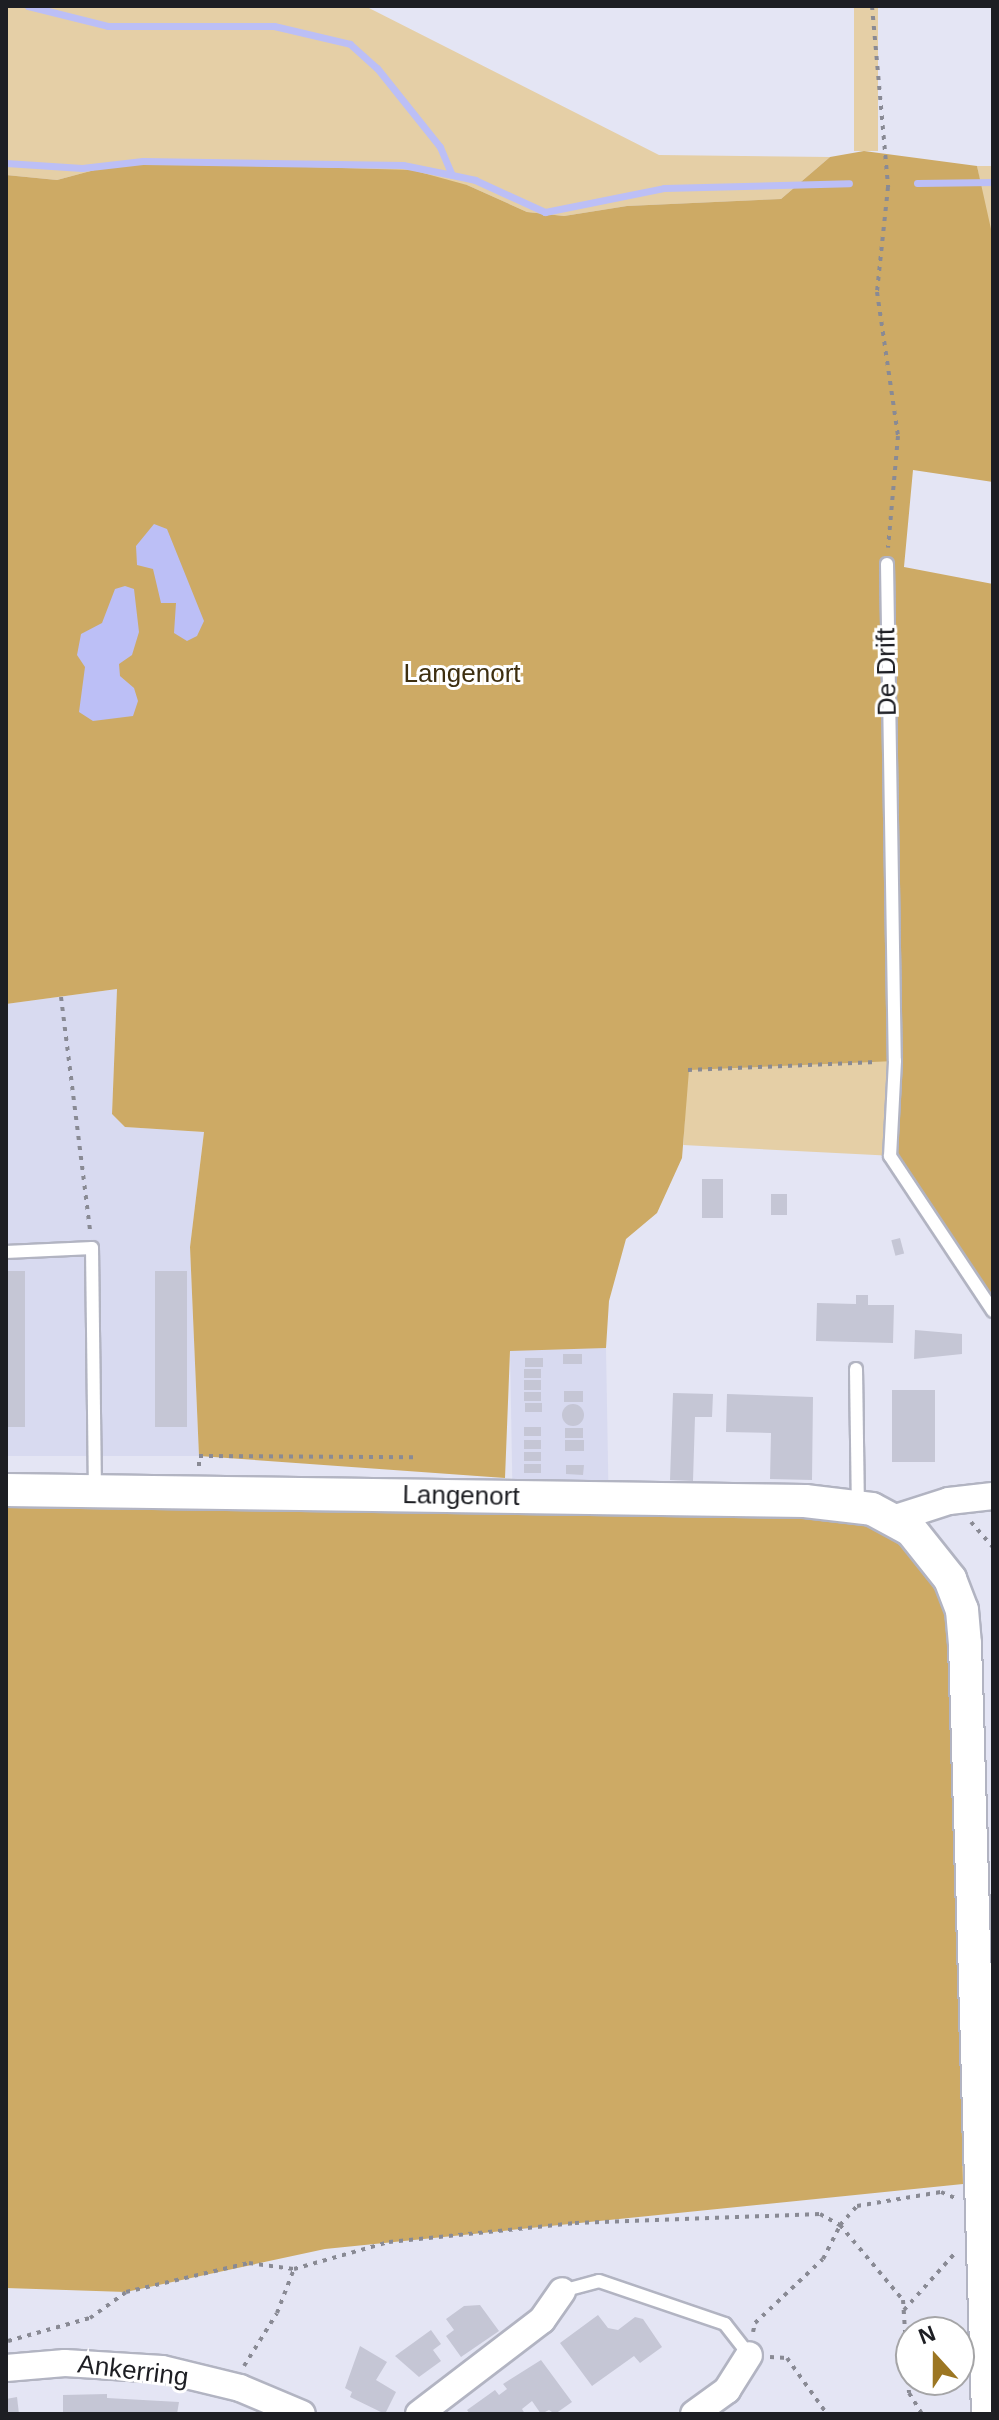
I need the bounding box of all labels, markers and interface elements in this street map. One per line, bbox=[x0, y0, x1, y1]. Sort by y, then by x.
street label: De Drift bbox=[871, 628, 903, 716]
park label: Langenort bbox=[403, 658, 521, 690]
street label: Langenort bbox=[402, 1479, 520, 1513]
north arrow bbox=[895, 2316, 975, 2396]
text: N bbox=[915, 2320, 939, 2350]
street label: Ankerring bbox=[76, 2349, 190, 2393]

